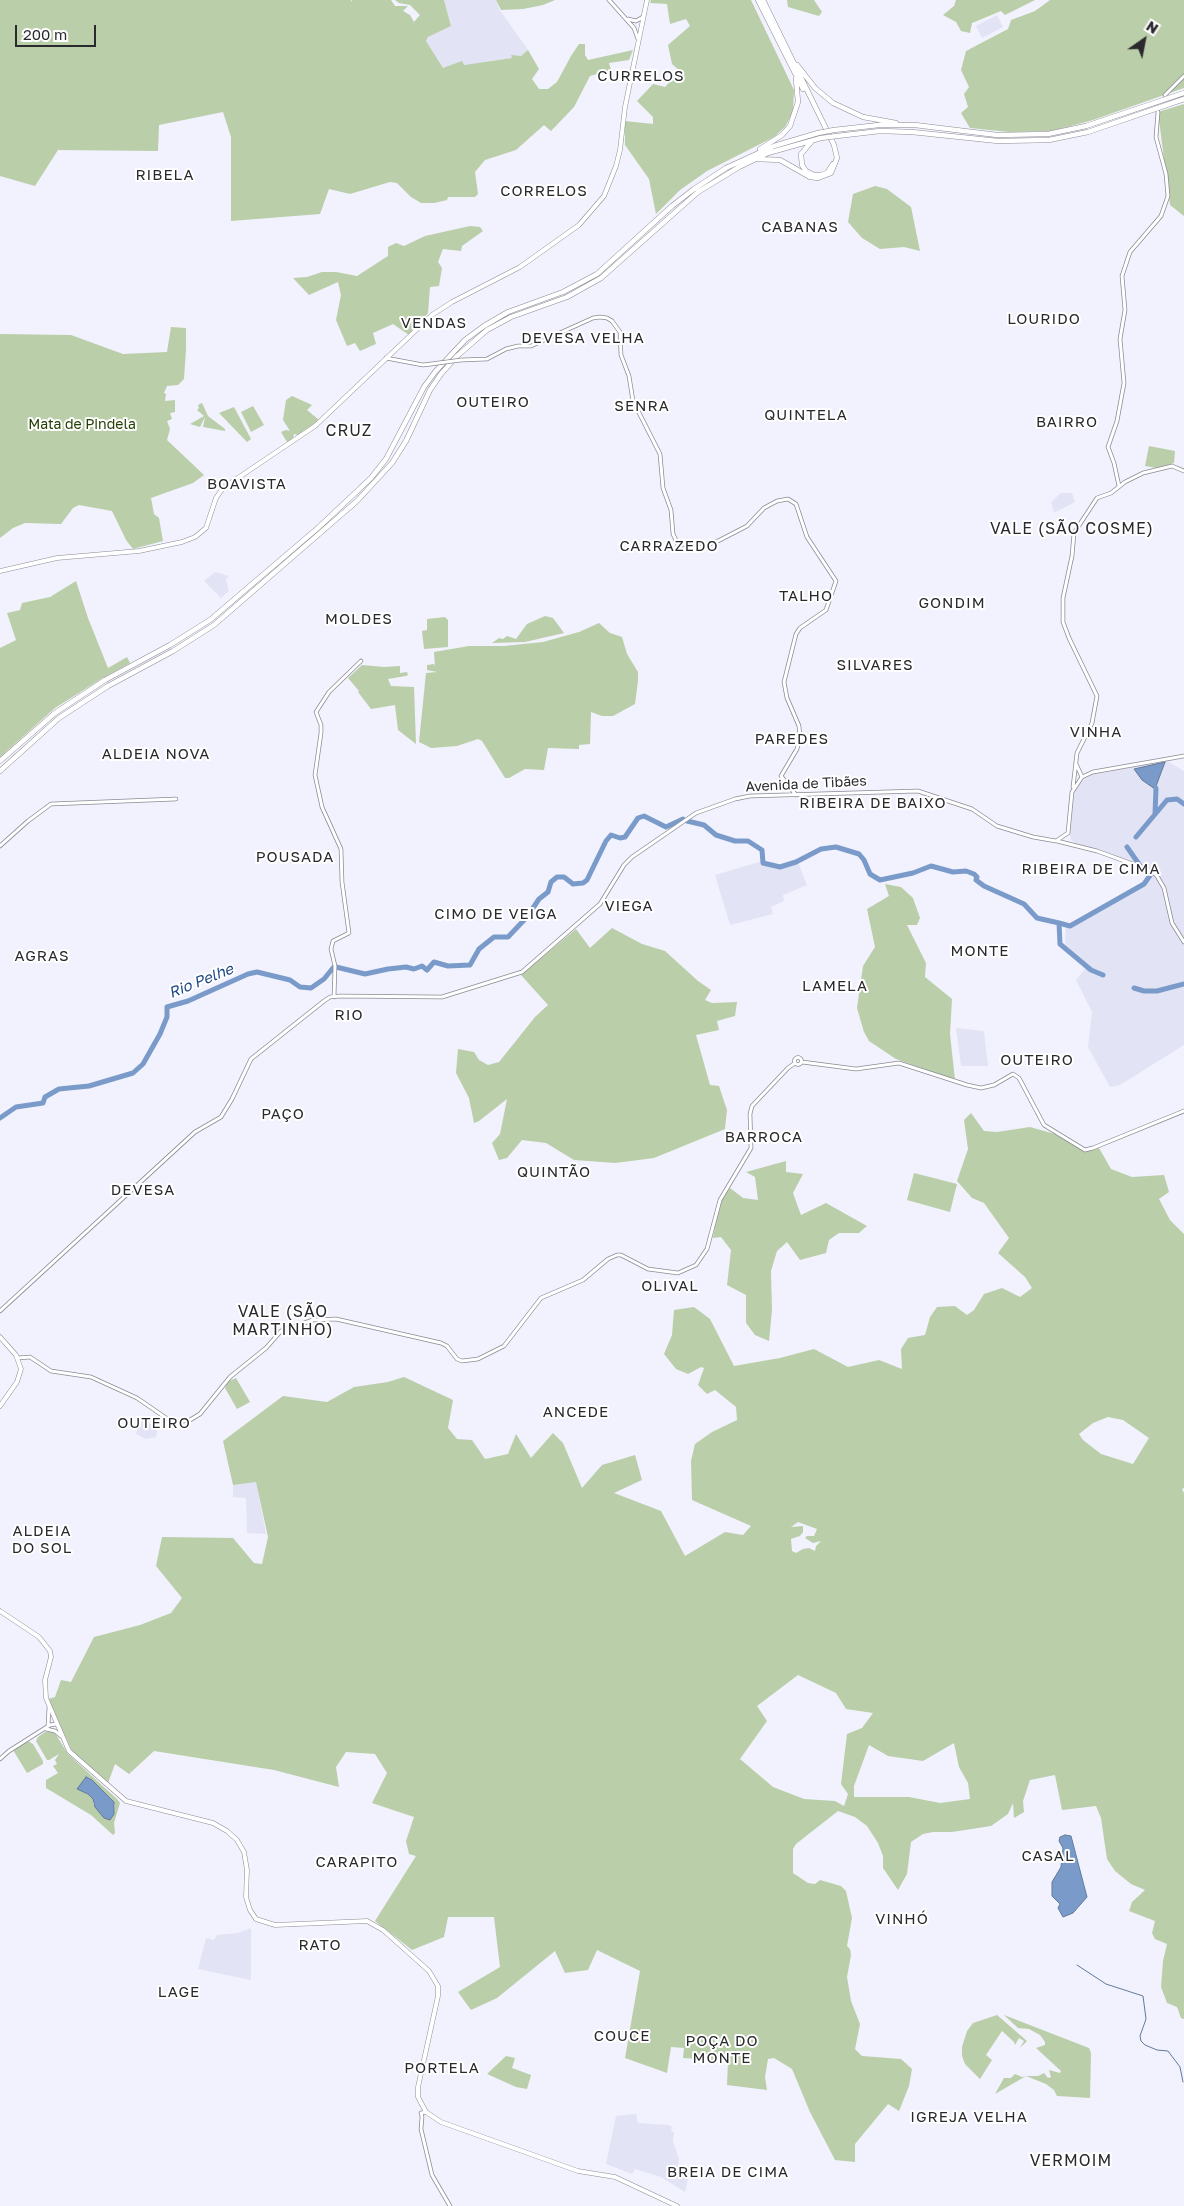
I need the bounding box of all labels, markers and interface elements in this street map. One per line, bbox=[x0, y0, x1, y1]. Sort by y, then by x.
scale bar bbox=[18, 15, 99, 47]
north arrow bbox=[1119, 15, 1169, 65]
text: N bbox=[1143, 17, 1162, 37]
text: 200 m bbox=[23, 25, 67, 43]
district label: CURRELOS bbox=[596, 67, 686, 85]
district label: RIBELA bbox=[135, 166, 195, 184]
district label: CORRELOS bbox=[499, 182, 589, 200]
district label: CABANAS bbox=[760, 218, 840, 236]
district label: LOURIDO bbox=[1006, 310, 1082, 328]
district label: VENDAS bbox=[400, 314, 468, 332]
district label: DEVESA VELHA bbox=[520, 329, 646, 347]
district label: OUTEIRO bbox=[455, 393, 531, 411]
district label: SENRA bbox=[614, 397, 670, 415]
district label: QUINTELA bbox=[763, 406, 849, 424]
district label: BAIRRO bbox=[1035, 413, 1099, 431]
park label: Mata de Pindela bbox=[28, 417, 136, 433]
district label: CRUZ bbox=[325, 421, 373, 441]
district label: BOAVISTA bbox=[206, 475, 288, 493]
district label: VALE (SÃO COSME) bbox=[988, 519, 1156, 539]
district label: CARRAZEDO bbox=[618, 537, 720, 555]
district label: TALHO bbox=[778, 587, 834, 605]
district label: GONDIM bbox=[918, 594, 986, 612]
district label: MOLDES bbox=[324, 610, 394, 628]
district label: SILVARES bbox=[835, 656, 915, 674]
district label: VINHA bbox=[1069, 723, 1123, 741]
district label: PAREDES bbox=[754, 730, 830, 748]
district label: ALDEIA NOVA bbox=[100, 745, 212, 763]
street label: Avenida de Tibães bbox=[745, 772, 867, 796]
district label: RIBEIRA DE BAIXO bbox=[797, 794, 949, 812]
district label: POUSADA bbox=[255, 848, 335, 866]
district label: RIBEIRA DE CIMA bbox=[1020, 860, 1162, 878]
district label: VIEGA bbox=[604, 897, 654, 915]
district label: CIMO DE VEIGA bbox=[433, 905, 559, 923]
district label: MONTE bbox=[950, 942, 1010, 960]
district label: AGRAS bbox=[14, 947, 70, 965]
water label: Rio Pelhe bbox=[166, 960, 236, 1002]
district label: LAMELA bbox=[801, 977, 869, 995]
district label: RIO bbox=[334, 1006, 364, 1024]
district label: OUTEIRO bbox=[999, 1051, 1075, 1069]
district label: PAÇO bbox=[261, 1105, 305, 1123]
district label: BARROCA bbox=[724, 1128, 804, 1146]
district label: QUINTÃO bbox=[516, 1163, 592, 1181]
district label: DEVESA bbox=[110, 1181, 176, 1199]
district label: OLIVAL bbox=[640, 1277, 700, 1295]
district label: VALE (SÃO MARTINHO) bbox=[231, 1302, 335, 1340]
district label: ANCEDE bbox=[542, 1403, 610, 1421]
district label: OUTEIRO bbox=[116, 1414, 192, 1432]
district label: ALDEIA DO SOL bbox=[11, 1522, 73, 1557]
district label: CASAL bbox=[1021, 1847, 1075, 1865]
district label: CARAPITO bbox=[315, 1853, 399, 1871]
district label: VINHÓ bbox=[875, 1910, 929, 1928]
district label: RATO bbox=[298, 1936, 342, 1954]
district label: LAGE bbox=[157, 1983, 201, 2001]
district label: COUCE bbox=[593, 2027, 651, 2045]
district label: POÇA DO MONTE bbox=[685, 2032, 759, 2067]
district label: PORTELA bbox=[403, 2059, 481, 2077]
district label: IGREJA VELHA bbox=[909, 2108, 1029, 2126]
district label: VERMOIM bbox=[1029, 2151, 1113, 2171]
district label: BREIA DE CIMA bbox=[665, 2163, 791, 2181]

